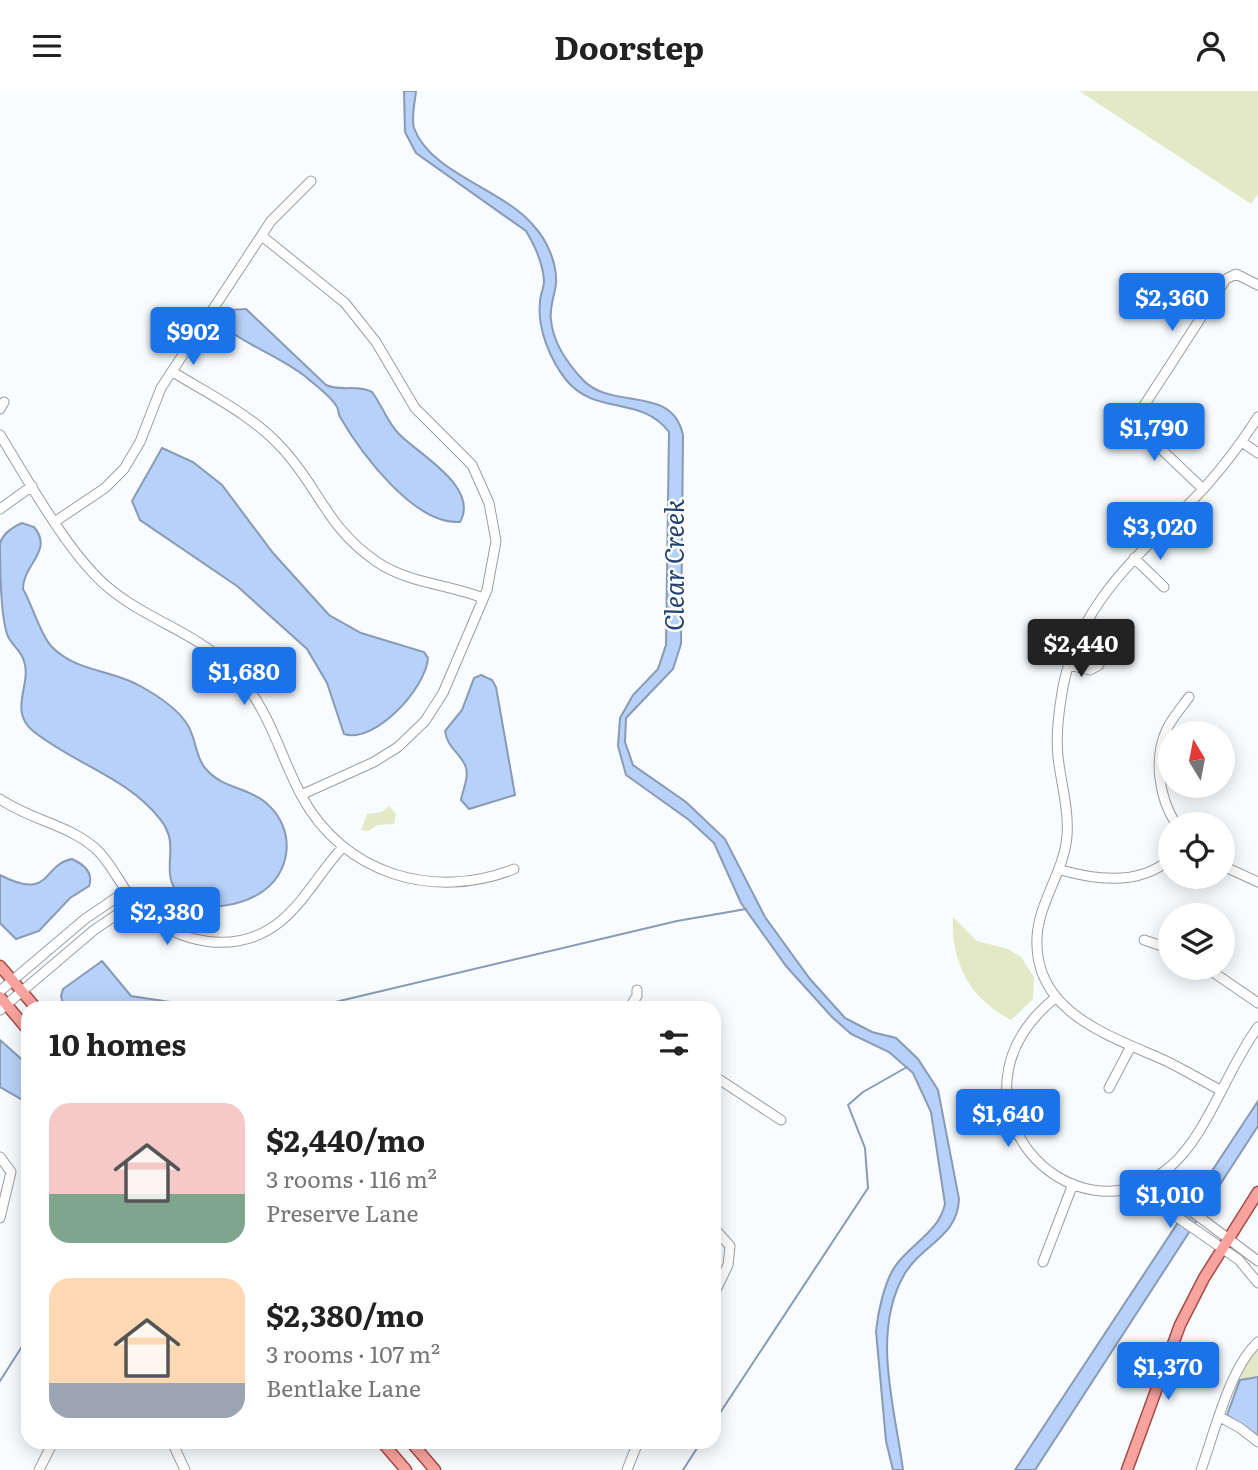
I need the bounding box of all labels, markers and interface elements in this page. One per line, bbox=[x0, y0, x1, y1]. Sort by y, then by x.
text: Doorstep bbox=[554, 22, 704, 70]
icon: menu bbox=[28, 27, 66, 65]
icon: person bbox=[1192, 27, 1230, 65]
pin: $2,360 bbox=[1115, 273, 1229, 333]
text: $2,360 bbox=[1135, 279, 1209, 313]
pin: $902 bbox=[152, 307, 234, 367]
text: $902 bbox=[166, 313, 220, 347]
pin: $1,790 bbox=[1097, 403, 1211, 463]
text: $1,790 bbox=[1120, 409, 1188, 443]
water label: Clear Creek bbox=[653, 498, 692, 631]
pin: $3,020 bbox=[1103, 503, 1217, 562]
text: $3,020 bbox=[1123, 508, 1197, 542]
pin: $2,440 bbox=[1024, 619, 1138, 679]
text: $2,440 bbox=[1044, 625, 1118, 659]
pin: $1,680 bbox=[187, 647, 301, 707]
text: $1,680 bbox=[208, 653, 280, 687]
north arrow bbox=[1158, 721, 1236, 798]
map controls bbox=[1158, 721, 1235, 980]
button: locate bbox=[1158, 812, 1235, 889]
pin: $2,380 bbox=[110, 887, 224, 947]
text: $2,380 bbox=[130, 893, 204, 927]
button: layers bbox=[1158, 903, 1235, 980]
text: 10 homes bbox=[49, 1021, 186, 1065]
icon: filters bbox=[655, 1024, 693, 1062]
pin: $1,640 bbox=[951, 1089, 1065, 1149]
text: $1,640 bbox=[972, 1095, 1044, 1129]
text: $2,440/mo bbox=[266, 1117, 425, 1161]
icon: home bbox=[105, 1131, 189, 1215]
text: 3 rooms · 116 m² bbox=[266, 1161, 437, 1195]
pin: $1,010 bbox=[1113, 1171, 1227, 1230]
text: $1,010 bbox=[1136, 1176, 1204, 1210]
text: Preserve Lane bbox=[266, 1195, 419, 1229]
text: $2,380/mo bbox=[266, 1292, 424, 1336]
icon: home bbox=[105, 1306, 189, 1390]
text: 3 rooms · 107 m² bbox=[266, 1336, 440, 1370]
pin: $1,370 bbox=[1111, 1343, 1225, 1402]
text: $1,370 bbox=[1133, 1348, 1203, 1382]
text: Bentlake Lane bbox=[266, 1370, 421, 1404]

